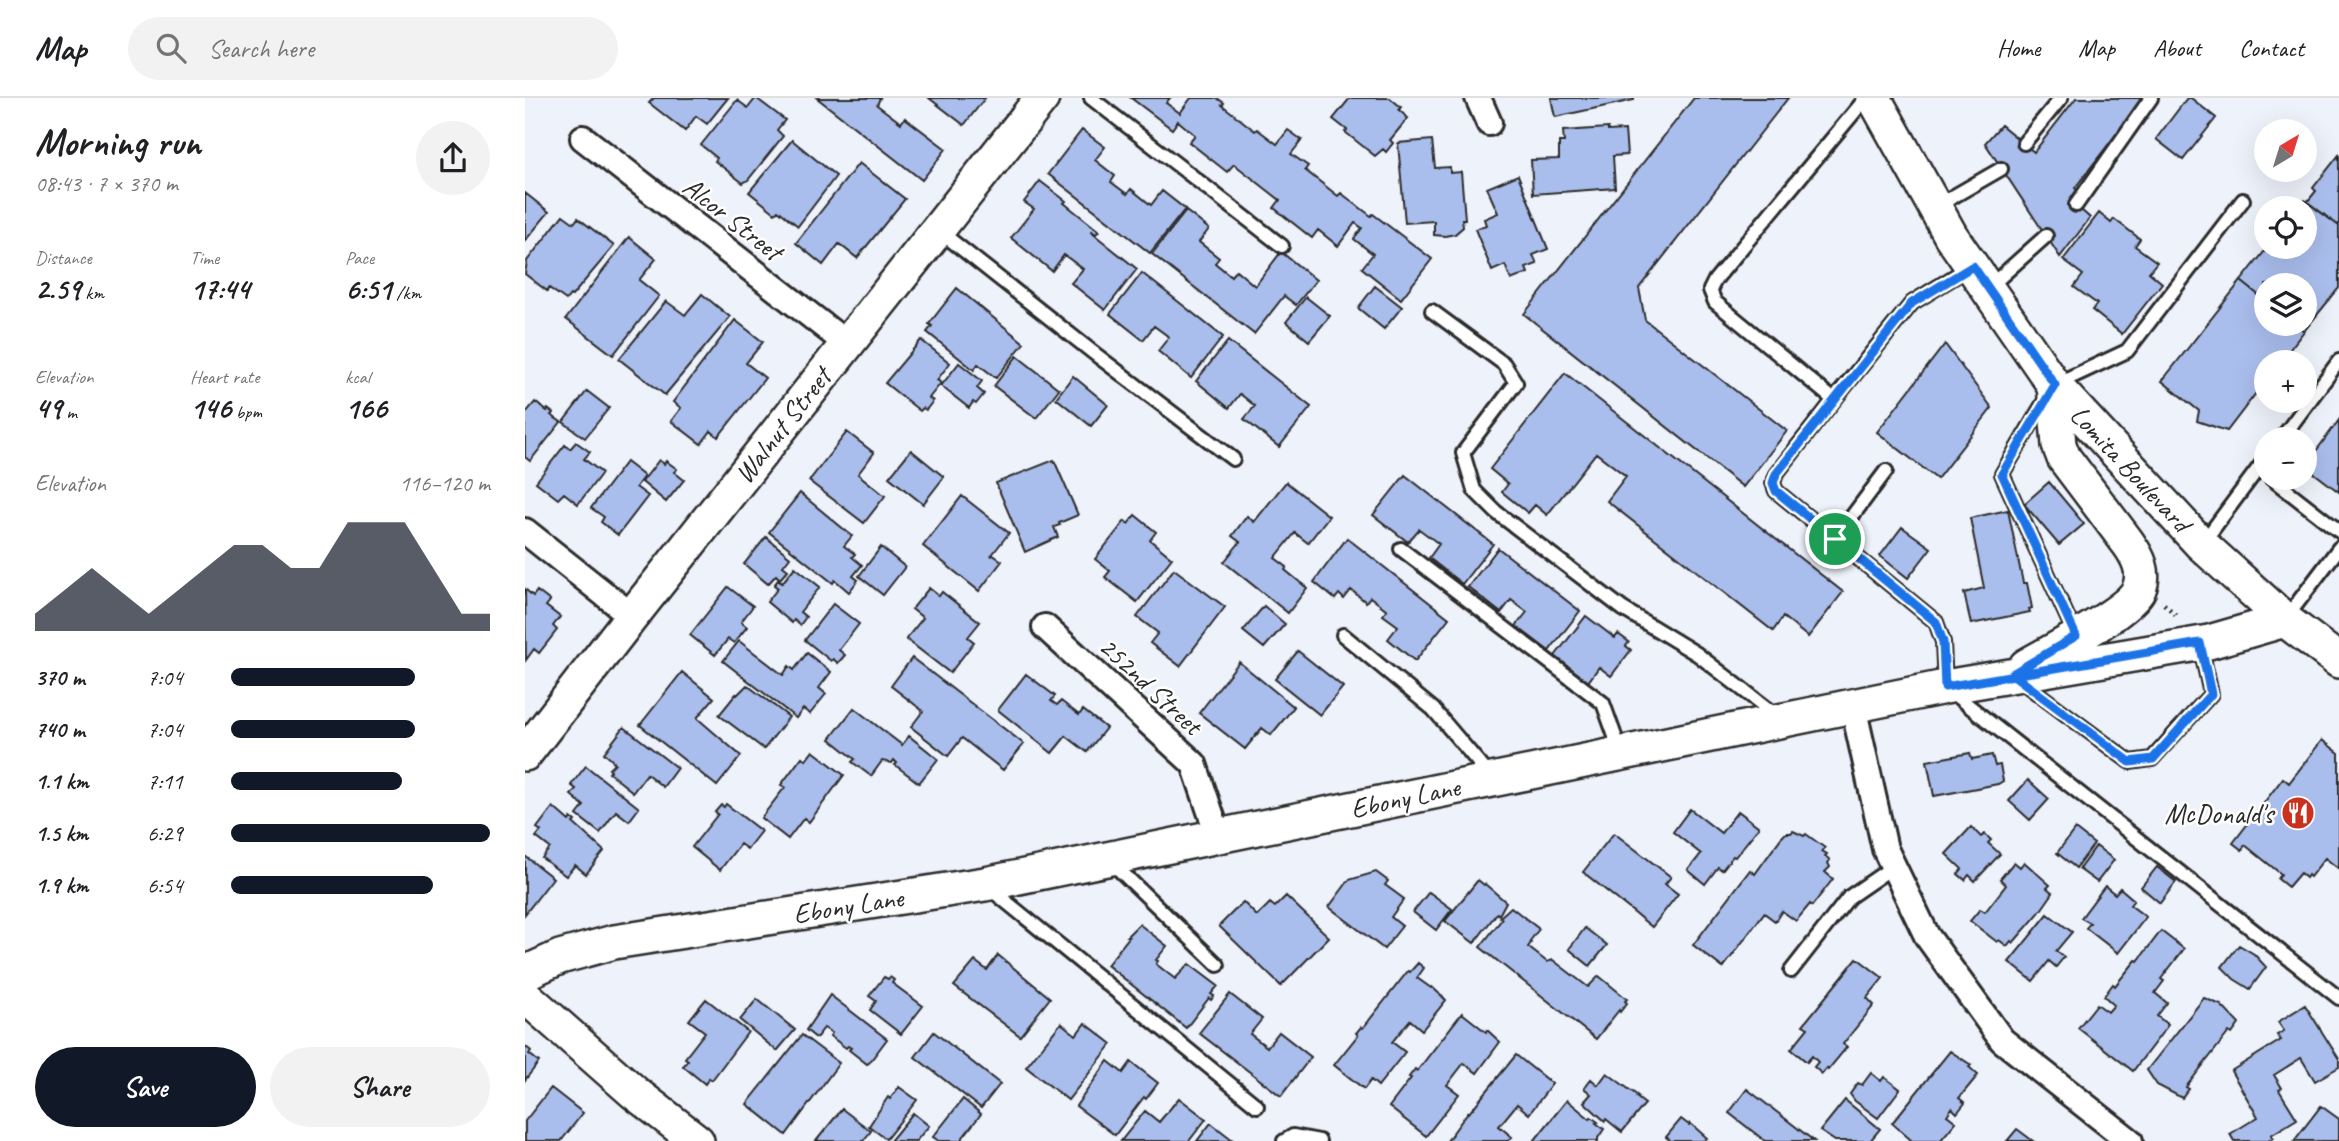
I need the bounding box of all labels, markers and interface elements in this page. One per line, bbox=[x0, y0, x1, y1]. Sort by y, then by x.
search box bbox=[128, 17, 618, 80]
text: Map bbox=[35, 27, 86, 69]
icon: search bbox=[152, 29, 190, 67]
text: Search here bbox=[208, 32, 314, 65]
text: Home bbox=[1997, 33, 2040, 63]
text: Map bbox=[2078, 33, 2115, 63]
text: About bbox=[2153, 33, 2201, 63]
text: Contact bbox=[2239, 33, 2304, 63]
text: Morning run bbox=[35, 119, 201, 166]
north arrow bbox=[2254, 119, 2317, 182]
map controls bbox=[2254, 119, 2317, 490]
button: share bbox=[416, 121, 490, 195]
text: 08:43 · 7 × 370 m bbox=[35, 169, 178, 198]
street label: Alcor Street bbox=[676, 169, 792, 270]
button: locate bbox=[2254, 196, 2317, 259]
text: Distance bbox=[35, 246, 92, 270]
text: Time bbox=[190, 246, 219, 270]
text: Pace bbox=[345, 246, 374, 270]
text: 2.59 bbox=[35, 270, 81, 308]
text: 17:44 bbox=[190, 270, 250, 308]
text: 6:51 bbox=[345, 270, 392, 308]
button: layers bbox=[2254, 273, 2317, 336]
text: km bbox=[81, 281, 104, 305]
text: /km bbox=[392, 281, 421, 305]
button: + bbox=[2254, 350, 2317, 413]
street label: Walnut Street bbox=[726, 358, 841, 490]
text: Elevation bbox=[35, 365, 93, 389]
text: Heart rate bbox=[190, 365, 259, 389]
text: kcal bbox=[345, 365, 370, 389]
text: 49 bbox=[35, 389, 62, 427]
text: 146 bbox=[190, 389, 231, 427]
text: 166 bbox=[345, 389, 387, 427]
street label: Lomita Boulevard bbox=[2063, 397, 2201, 542]
text: m bbox=[62, 400, 77, 424]
text: bpm bbox=[231, 400, 262, 424]
button: − bbox=[2254, 427, 2317, 490]
text: Elevation bbox=[35, 469, 106, 498]
text: 116–120 m bbox=[399, 469, 490, 498]
pin bbox=[1805, 509, 1865, 569]
icon: arrive bbox=[1816, 520, 1854, 558]
street label: 252nd Street bbox=[1092, 629, 1212, 744]
text: 370 m bbox=[35, 663, 85, 692]
text: 7:04 bbox=[147, 663, 183, 692]
text: 740 m bbox=[35, 715, 85, 744]
text: 7:04 bbox=[147, 715, 183, 744]
text: 1.1 km bbox=[35, 767, 89, 796]
text: 7:11 bbox=[147, 767, 183, 796]
street label: Ebony Lane bbox=[1347, 768, 1465, 826]
restaurant icon: McDonald's bbox=[2279, 794, 2317, 832]
place label: McDonald's bbox=[2164, 796, 2275, 831]
text: 1.5 km bbox=[35, 819, 88, 848]
text: 6:29 bbox=[147, 819, 183, 848]
text: 1.9 km bbox=[35, 871, 88, 900]
text: 6:54 bbox=[147, 871, 183, 900]
street label: Ebony Lane bbox=[791, 879, 907, 931]
button: Save bbox=[35, 1047, 256, 1127]
button: Share bbox=[270, 1047, 490, 1127]

